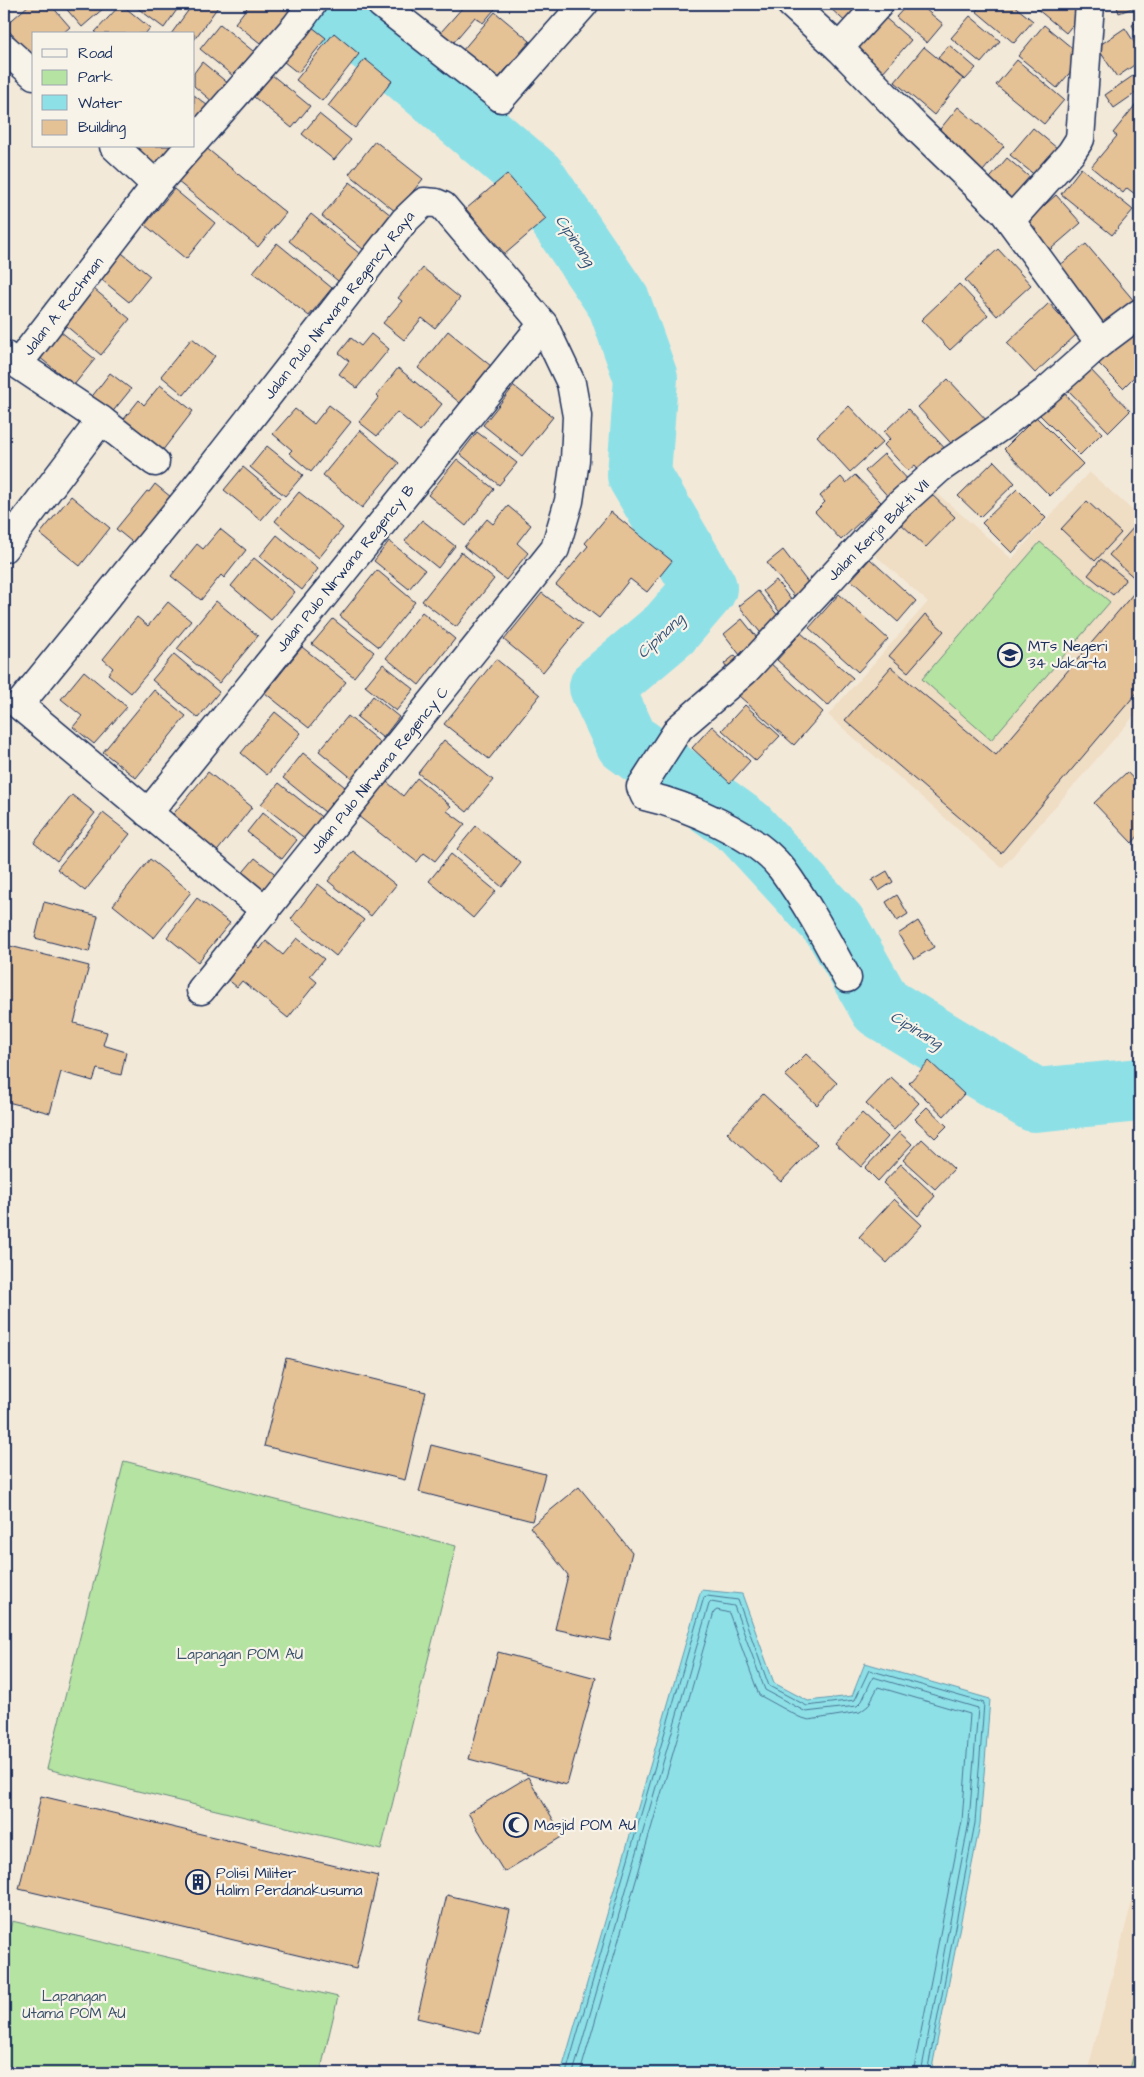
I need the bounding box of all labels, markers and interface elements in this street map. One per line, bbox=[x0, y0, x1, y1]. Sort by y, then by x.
legend bbox=[32, 32, 195, 148]
text: Road bbox=[78, 43, 113, 64]
text: Park bbox=[78, 67, 113, 88]
text: Water bbox=[78, 93, 122, 114]
text: Building bbox=[78, 117, 126, 139]
street label: Jalan Pulo Nirwana Regency Raya bbox=[259, 206, 421, 405]
water label: Cipinang bbox=[549, 211, 601, 273]
street label: Jalan A. Rochman bbox=[18, 252, 109, 360]
street label: Jalan Kerja Bakti VII bbox=[823, 475, 934, 586]
street label: Jalan Pulo Nirwana Regency B bbox=[271, 480, 421, 657]
water label: Cipinang bbox=[632, 607, 691, 664]
place label: MTs Negeri 34 Jakarta bbox=[1028, 636, 1108, 674]
school or university icon: MTs Negeri 34 Jakarta bbox=[997, 642, 1023, 668]
street label: Jalan Pulo Nirwana Regency C bbox=[305, 682, 455, 859]
water label: Cipinang bbox=[886, 1006, 948, 1056]
park label: Lapangan POM AU bbox=[177, 1644, 303, 1666]
mosque icon: Masjid POM AU bbox=[503, 1812, 529, 1838]
place label: Masjid POM AU bbox=[534, 1815, 636, 1836]
place label: Polisi Militer Halim Perdanakusuma bbox=[216, 1863, 363, 1901]
building icon: Polisi Militer Halim Perdanakusuma bbox=[185, 1869, 211, 1895]
park label: Lapangan Utama POM AU bbox=[22, 1986, 126, 2024]

